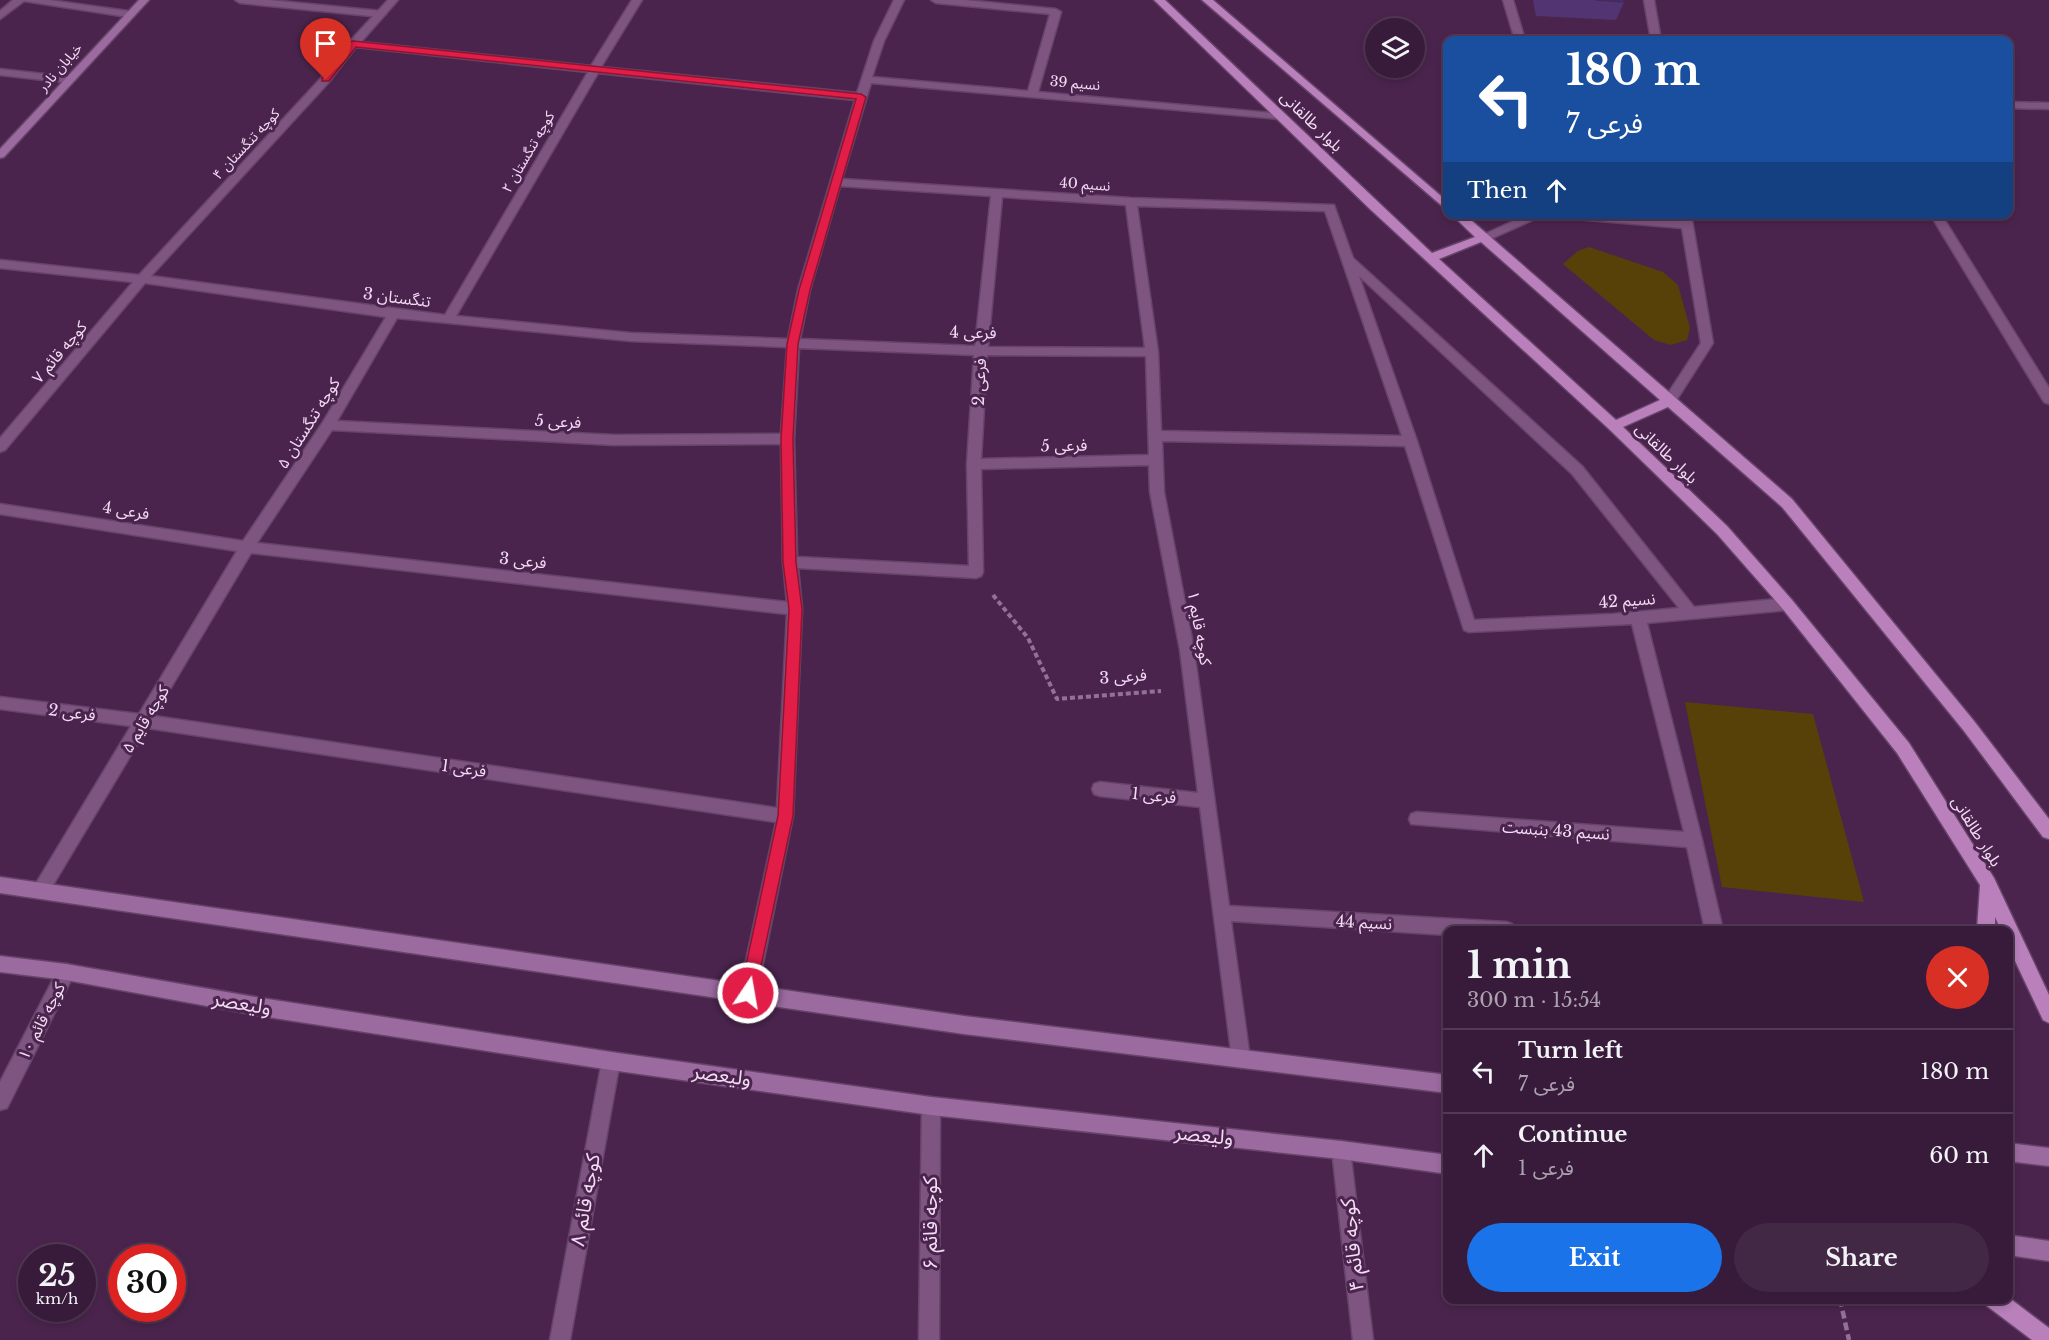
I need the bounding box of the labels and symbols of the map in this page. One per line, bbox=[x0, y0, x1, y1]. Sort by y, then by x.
pin bbox=[300, 18, 351, 80]
street label: خیابان نادر bbox=[33, 39, 86, 96]
street label: نسیم 39 bbox=[1049, 72, 1101, 96]
street label: بلوار طالقانی bbox=[1277, 86, 1347, 156]
street label: کوچه تنگستان ۴ bbox=[209, 105, 284, 184]
street label: کوچه تنگستان ۲ bbox=[498, 108, 559, 196]
street label: نسیم 40 bbox=[1059, 173, 1111, 197]
street label: تنگستان 3 bbox=[362, 283, 432, 311]
street label: کوچه قائم ۷ bbox=[27, 317, 93, 389]
street label: فرعی 4 bbox=[949, 322, 997, 342]
street label: فرعی 2 bbox=[968, 358, 990, 406]
street label: کوچه تنگستان ۵ bbox=[272, 374, 345, 473]
street label: فرعی 5 bbox=[534, 410, 582, 432]
street label: بلوار طالقانی bbox=[1632, 418, 1702, 488]
street label: فرعی 5 bbox=[1041, 435, 1087, 455]
street label: فرعی 4 bbox=[101, 496, 151, 524]
street label: فرعی 3 bbox=[498, 548, 548, 572]
street label: نسیم 42 bbox=[1598, 588, 1656, 615]
street label: کوچه قایم ۱ bbox=[1181, 589, 1216, 668]
street label: فرعی 3 bbox=[1099, 664, 1147, 688]
street label: کوچه قایم ۵ bbox=[117, 681, 176, 758]
street label: فرعی 2 bbox=[47, 699, 97, 725]
street label: فرعی 1 bbox=[440, 755, 488, 781]
street label: فرعی 1 bbox=[1131, 783, 1177, 807]
street label: بلوار طالقانی bbox=[1948, 792, 2006, 870]
street label: نسیم 43 بنبست bbox=[1501, 816, 1610, 847]
street label: نسیم 44 bbox=[1335, 911, 1393, 936]
position arrow bbox=[716, 961, 780, 1025]
street label: کوچه قائم ۱۰ bbox=[13, 979, 72, 1064]
street label: ولیعصر bbox=[210, 986, 273, 1020]
street label: ولیعصر bbox=[690, 1059, 753, 1091]
street label: ولیعصر bbox=[1172, 1120, 1235, 1150]
street label: کوچه قائم ۸ bbox=[565, 1151, 608, 1249]
street label: کوچه قائم ۶ bbox=[918, 1175, 945, 1270]
street label: کوچه قائم ۴ bbox=[1335, 1196, 1372, 1293]
speed limit sign: 30 bbox=[108, 1244, 186, 1322]

